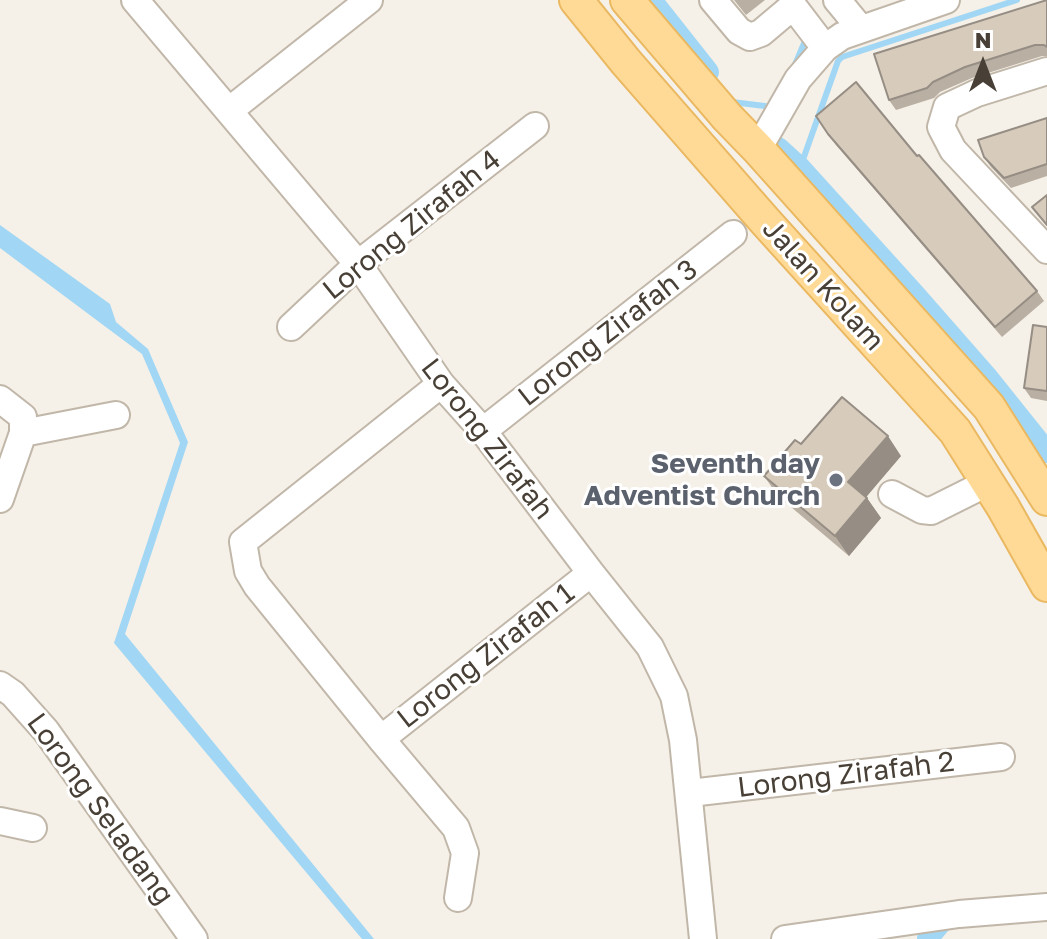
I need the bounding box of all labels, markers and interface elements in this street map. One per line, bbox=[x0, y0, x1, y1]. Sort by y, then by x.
north arrow bbox=[943, 24, 1023, 104]
text: N bbox=[975, 26, 991, 53]
street label: Lorong Zirafah 4 bbox=[316, 143, 508, 307]
street label: Jalan Kolam bbox=[755, 212, 891, 358]
street label: Lorong Zirafah 3 bbox=[512, 253, 704, 413]
street label: Lorong Zirafah bbox=[414, 352, 560, 526]
place label: Seventh day Adventist Church bbox=[584, 447, 820, 513]
marker: Seventh day Adventist Church bbox=[827, 471, 845, 489]
street label: Lorong Zirafah 1 bbox=[391, 576, 581, 736]
street label: Lorong Seladang bbox=[19, 707, 181, 911]
street label: Lorong Zirafah 2 bbox=[736, 745, 956, 805]

